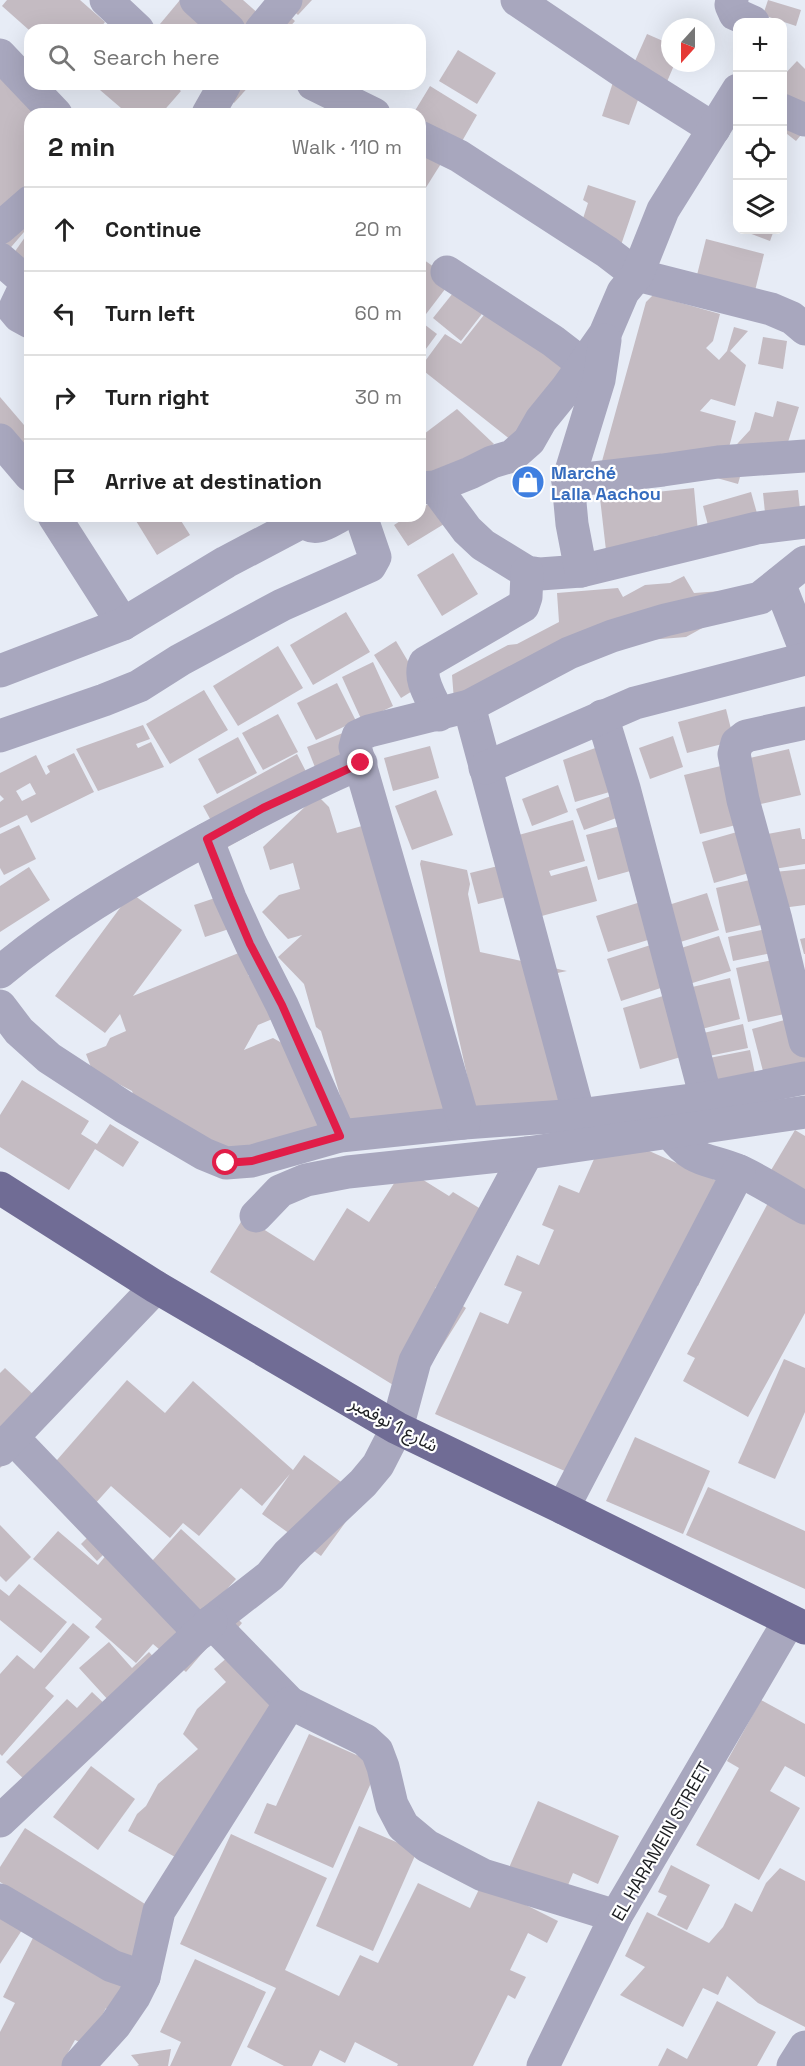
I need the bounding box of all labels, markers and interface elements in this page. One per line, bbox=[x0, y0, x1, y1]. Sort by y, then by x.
north arrow bbox=[661, 18, 715, 72]
map controls bbox=[733, 18, 787, 234]
button: + bbox=[733, 18, 787, 72]
search box bbox=[24, 24, 426, 90]
icon: search bbox=[45, 41, 78, 74]
text: Search here bbox=[93, 43, 220, 71]
button: − bbox=[733, 72, 787, 126]
button: locate bbox=[733, 126, 787, 180]
text: 2 min bbox=[48, 130, 115, 164]
text: Walk · 110 m bbox=[292, 134, 402, 160]
button: layers bbox=[733, 180, 787, 234]
icon: ahead bbox=[48, 213, 81, 246]
text: Continue bbox=[105, 215, 201, 243]
text: 20 m bbox=[355, 216, 402, 242]
icon: left bbox=[48, 297, 81, 330]
text: Turn left bbox=[105, 299, 195, 327]
text: 60 m bbox=[355, 300, 402, 326]
icon: right bbox=[48, 381, 81, 414]
text: Turn right bbox=[105, 383, 210, 411]
text: 30 m bbox=[355, 384, 402, 410]
place label: Marché Lalla Aachou bbox=[551, 461, 661, 505]
shop icon: Marché Lalla Aachou bbox=[510, 464, 546, 500]
icon: arrive bbox=[48, 465, 81, 498]
text: Arrive at destination bbox=[105, 467, 322, 495]
route end bbox=[347, 749, 373, 775]
route start bbox=[212, 1149, 238, 1175]
street label: شارع 1 نوفمبر bbox=[344, 1391, 442, 1460]
street label: EL HARAMEIN STREET bbox=[606, 1757, 716, 1925]

